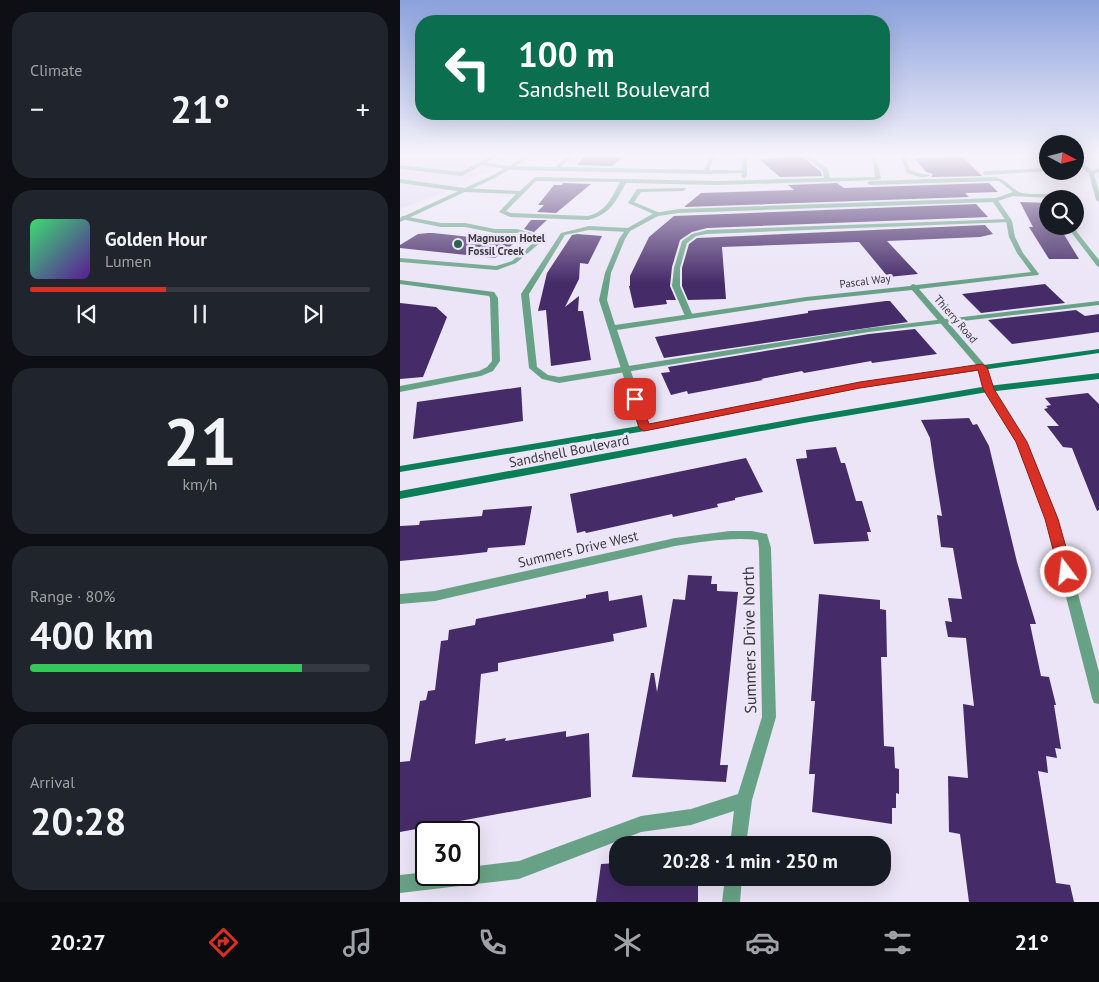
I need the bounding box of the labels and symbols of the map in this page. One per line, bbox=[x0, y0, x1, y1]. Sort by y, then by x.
north arrow bbox=[1039, 135, 1084, 180]
place label: Magnuson Hotel Fossil Creek bbox=[468, 231, 546, 258]
marker: Magnuson Hotel Fossil Creek bbox=[452, 238, 464, 250]
street label: Pascal Way bbox=[839, 271, 892, 291]
street label: Thierry Road bbox=[931, 292, 981, 346]
pin bbox=[614, 378, 656, 420]
street label: Sandshell Boulevard bbox=[507, 431, 631, 471]
street label: Summers Drive West bbox=[516, 526, 640, 572]
position arrow bbox=[1039, 545, 1091, 597]
street label: Summers Drive North bbox=[738, 566, 760, 714]
speed limit sign: 30 bbox=[415, 821, 480, 886]

